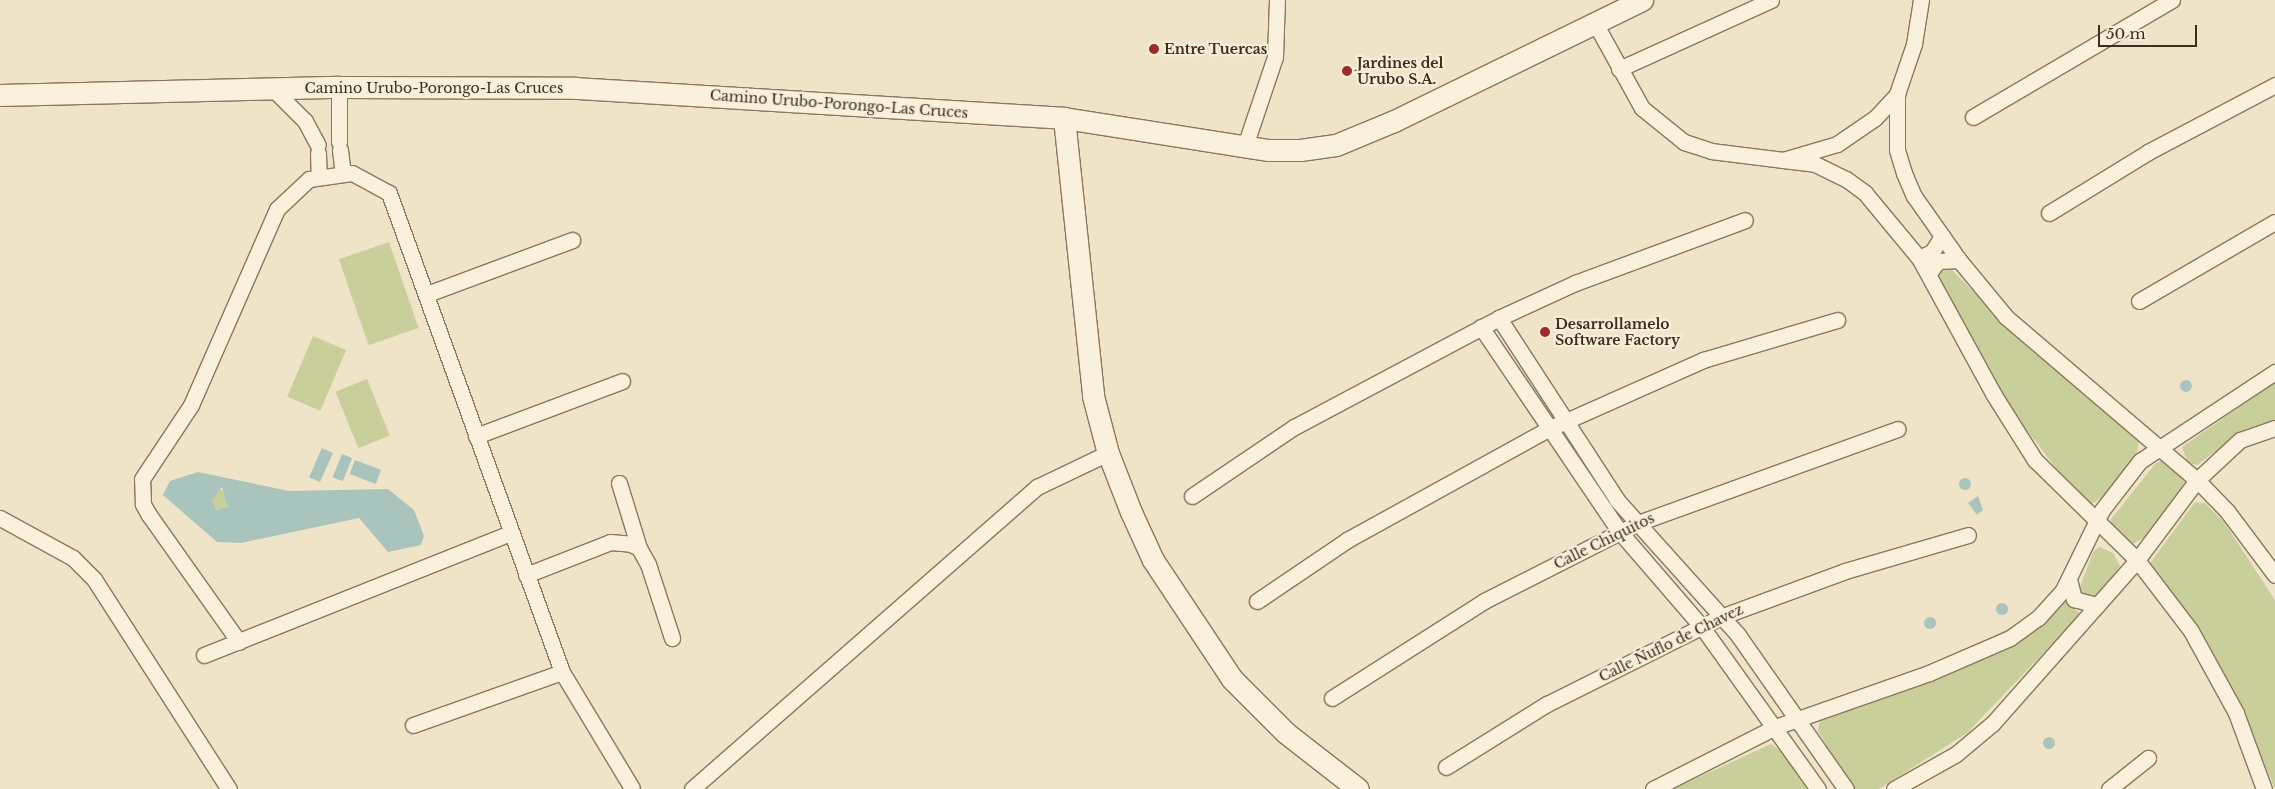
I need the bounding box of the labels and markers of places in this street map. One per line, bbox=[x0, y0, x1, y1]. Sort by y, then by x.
place label: Entre Tuercas bbox=[1164, 41, 1268, 57]
marker: Entre Tuercas bbox=[1148, 43, 1160, 55]
place label: Jardines del Urubo S.A. bbox=[1357, 55, 1444, 88]
marker: Jardines del Urubo S.A. bbox=[1341, 65, 1353, 77]
place label: Desarrollamelo Software Factory bbox=[1555, 316, 1680, 348]
marker: Desarrollamelo Software Factory bbox=[1539, 326, 1551, 338]

